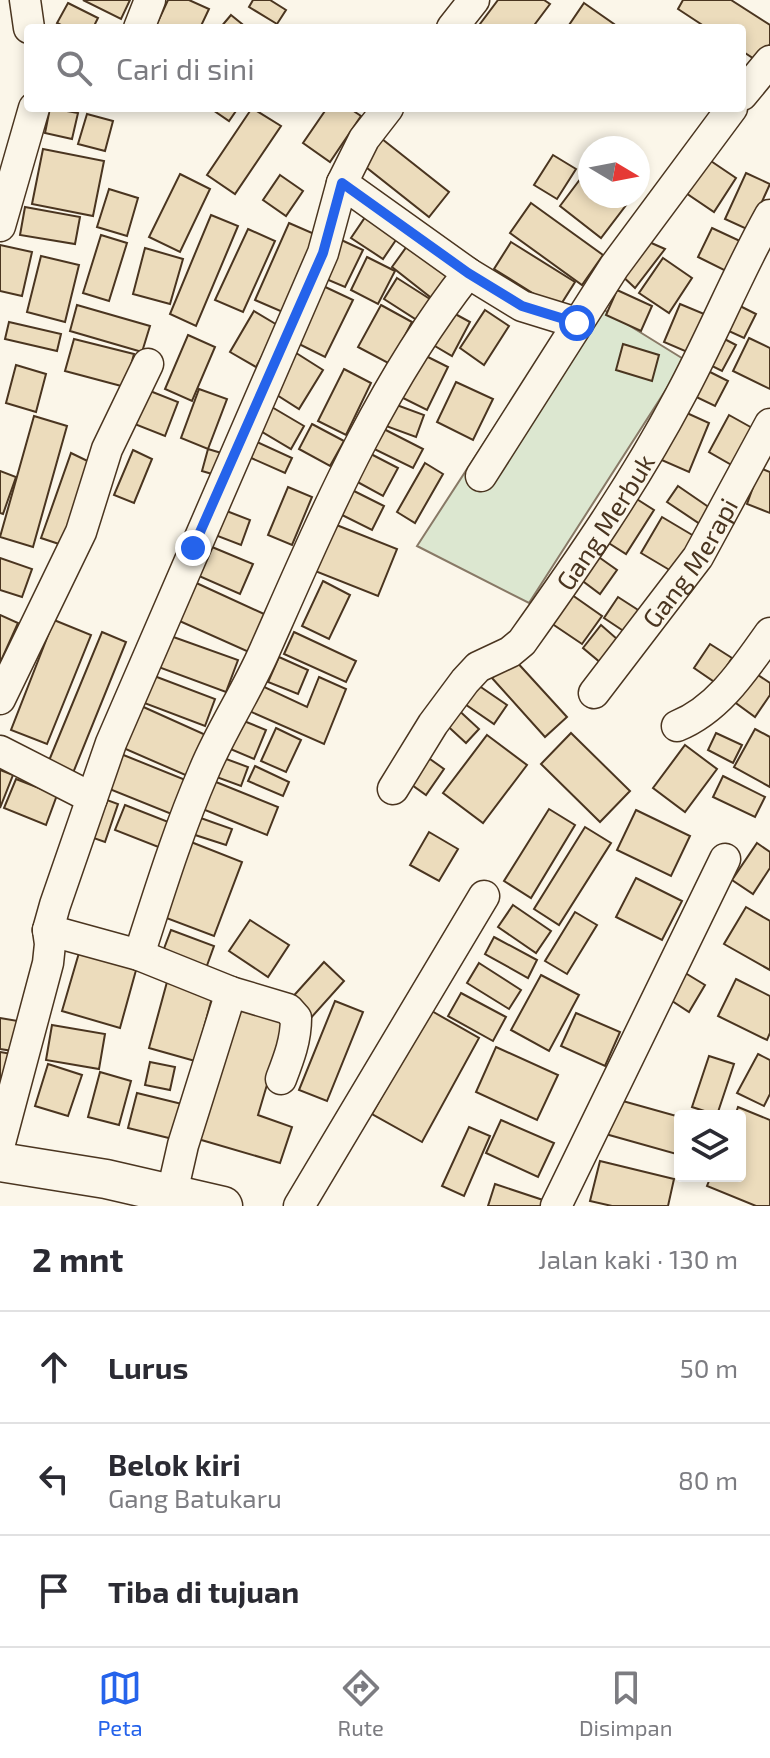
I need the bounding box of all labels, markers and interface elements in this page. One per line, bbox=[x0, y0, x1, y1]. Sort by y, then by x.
search box bbox=[24, 24, 746, 112]
icon: search bbox=[52, 46, 96, 90]
text: Cari di sini bbox=[116, 50, 255, 86]
north arrow bbox=[578, 136, 650, 208]
route start bbox=[559, 305, 595, 341]
street label: Gang Merbuk bbox=[548, 448, 660, 595]
street label: Gang Merapi bbox=[635, 492, 743, 633]
route end bbox=[175, 530, 211, 566]
map controls bbox=[674, 1110, 746, 1182]
button: layers bbox=[674, 1110, 746, 1182]
text: 2 mnt bbox=[32, 1238, 123, 1279]
text: Jalan kaki · 130 m bbox=[538, 1243, 738, 1274]
icon: ahead bbox=[32, 1345, 76, 1389]
text: Lurus bbox=[108, 1349, 188, 1385]
text: 50 m bbox=[680, 1352, 738, 1383]
text: Belok kiri bbox=[108, 1446, 241, 1482]
icon: left bbox=[32, 1457, 76, 1501]
text: 80 m bbox=[678, 1464, 738, 1495]
text: Gang Batukaru bbox=[108, 1482, 282, 1513]
icon: arrive bbox=[32, 1569, 76, 1613]
text: Tiba di tujuan bbox=[108, 1573, 299, 1609]
tab: Peta bbox=[97, 1666, 143, 1740]
tab: Rute bbox=[338, 1666, 384, 1740]
tab: Disimpan bbox=[579, 1666, 672, 1740]

